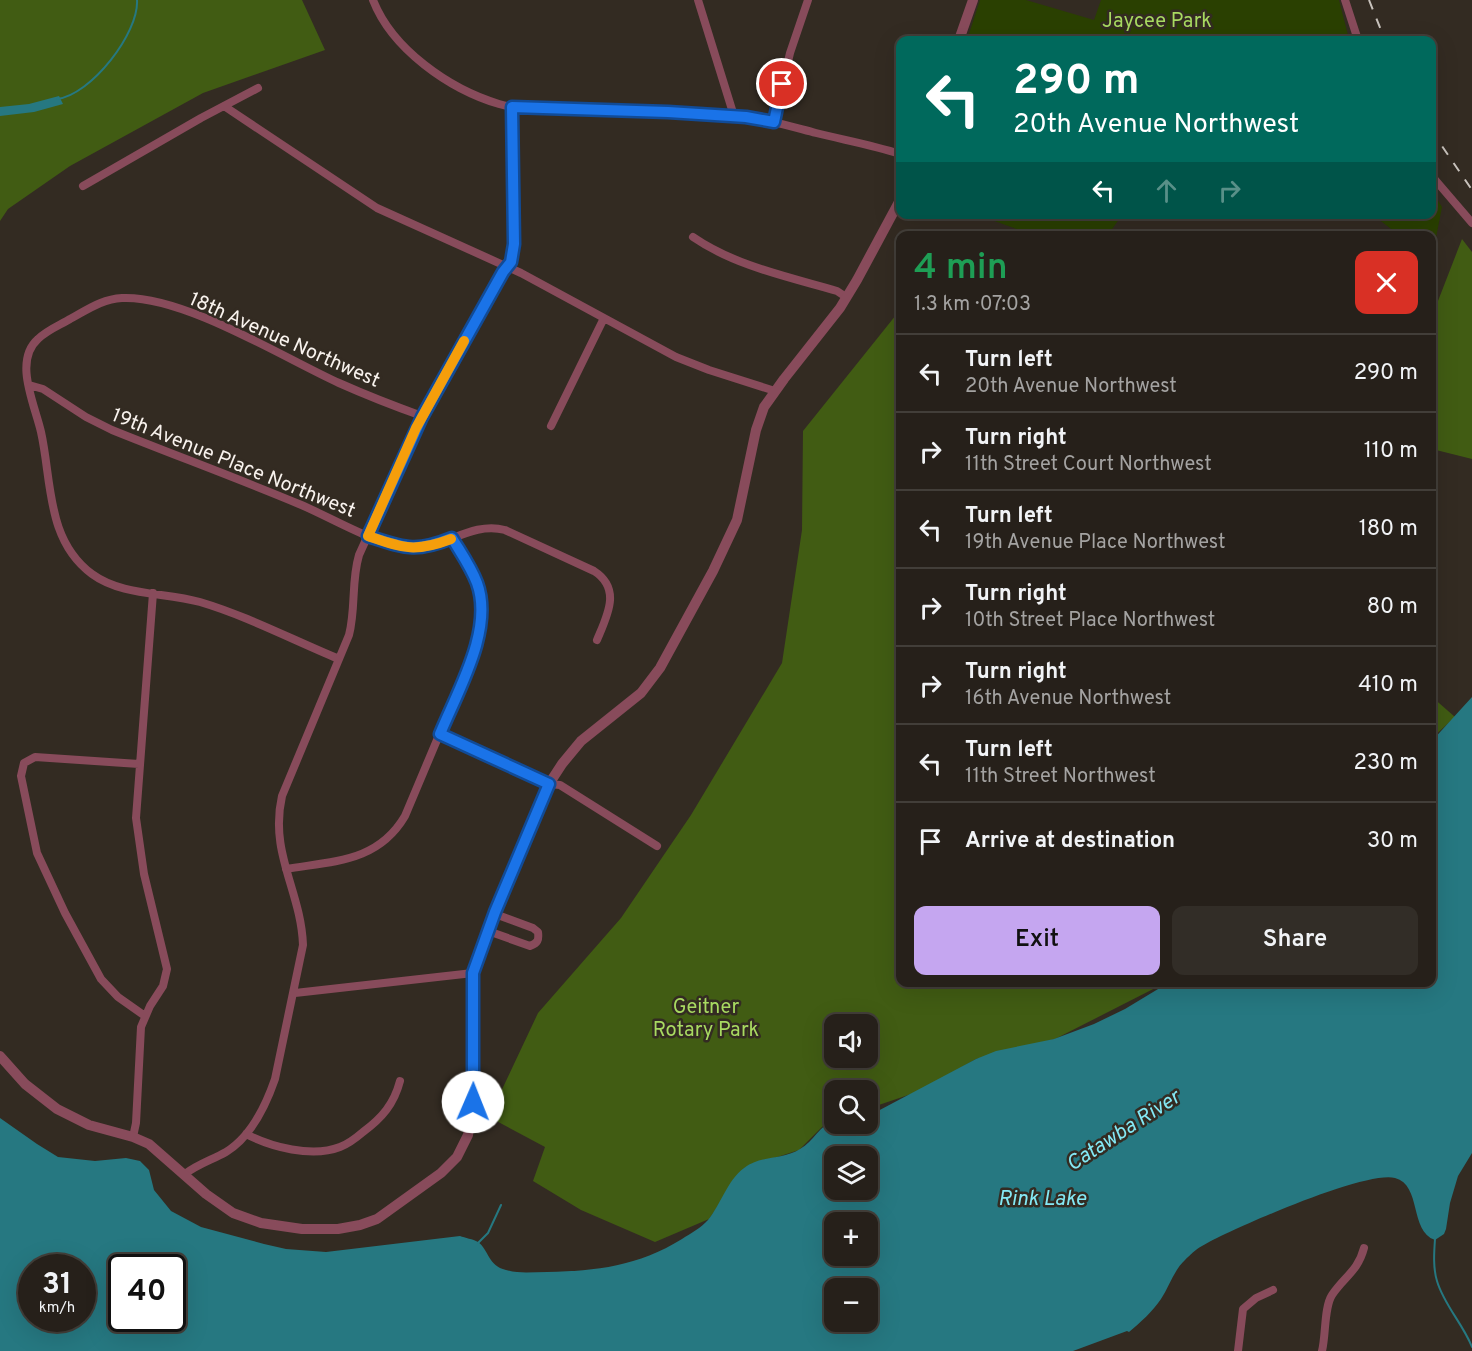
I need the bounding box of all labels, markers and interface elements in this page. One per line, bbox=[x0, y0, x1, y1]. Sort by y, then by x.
park label: Jaycee Park bbox=[1102, 9, 1212, 35]
text: 290 m bbox=[1013, 56, 1140, 109]
pin bbox=[756, 58, 807, 109]
icon: left bbox=[914, 60, 992, 138]
icon: arrive bbox=[765, 67, 798, 100]
text: 20th Avenue Northwest bbox=[1013, 108, 1299, 142]
icon: left bbox=[1087, 174, 1120, 207]
icon: ahead bbox=[1150, 174, 1183, 207]
icon: right bbox=[1213, 174, 1246, 207]
text: 4 min bbox=[914, 246, 1008, 292]
button: close bbox=[1355, 251, 1418, 314]
street label: 18th Avenue Northwest bbox=[185, 287, 384, 395]
text: 1.3 km · 07:03 bbox=[914, 292, 1031, 318]
text: Turn left bbox=[965, 347, 1053, 374]
icon: left bbox=[914, 357, 947, 390]
text: 290 m bbox=[1354, 360, 1418, 387]
text: 20th Avenue Northwest bbox=[965, 374, 1177, 400]
street label: 19th Avenue Place Northwest bbox=[108, 403, 359, 525]
text: Turn right bbox=[965, 425, 1067, 452]
icon: right bbox=[914, 435, 947, 468]
text: 110 m bbox=[1364, 438, 1418, 465]
text: 11th Street Court Northwest bbox=[965, 452, 1212, 478]
text: Turn left bbox=[965, 503, 1053, 530]
icon: left bbox=[914, 513, 947, 546]
text: 180 m bbox=[1359, 516, 1418, 543]
text: 19th Avenue Place Northwest bbox=[965, 530, 1226, 556]
text: Turn right bbox=[965, 581, 1067, 608]
icon: right bbox=[914, 591, 947, 624]
text: 80 m bbox=[1367, 594, 1418, 621]
text: 10th Street Place Northwest bbox=[965, 608, 1215, 634]
text: Turn right bbox=[965, 659, 1067, 686]
icon: right bbox=[914, 669, 947, 702]
text: 410 m bbox=[1358, 672, 1418, 699]
text: 16th Avenue Northwest bbox=[965, 686, 1171, 712]
text: Turn left bbox=[965, 737, 1053, 764]
icon: left bbox=[914, 747, 947, 780]
text: 230 m bbox=[1354, 750, 1418, 777]
text: 11th Street Northwest bbox=[965, 764, 1156, 790]
icon: arrive bbox=[914, 825, 947, 858]
text: Arrive at destination bbox=[965, 828, 1175, 855]
text: 30 m bbox=[1367, 828, 1418, 855]
button: Exit bbox=[914, 906, 1160, 975]
button: Share bbox=[1172, 906, 1418, 975]
park label: Geitner Rotary Park bbox=[653, 995, 759, 1044]
map controls bbox=[824, 1014, 878, 1332]
button: sound bbox=[824, 1014, 878, 1068]
position arrow bbox=[441, 1070, 505, 1134]
button: search bbox=[824, 1080, 878, 1134]
water label: Catawba River bbox=[1062, 1083, 1188, 1178]
button: layers bbox=[824, 1146, 878, 1200]
water label: Rink Lake bbox=[998, 1186, 1087, 1213]
button: + bbox=[824, 1212, 878, 1266]
speed limit sign: 40 bbox=[108, 1254, 186, 1332]
text: 31 bbox=[42, 1267, 72, 1304]
button: − bbox=[824, 1278, 878, 1332]
text: km/h bbox=[39, 1299, 75, 1318]

